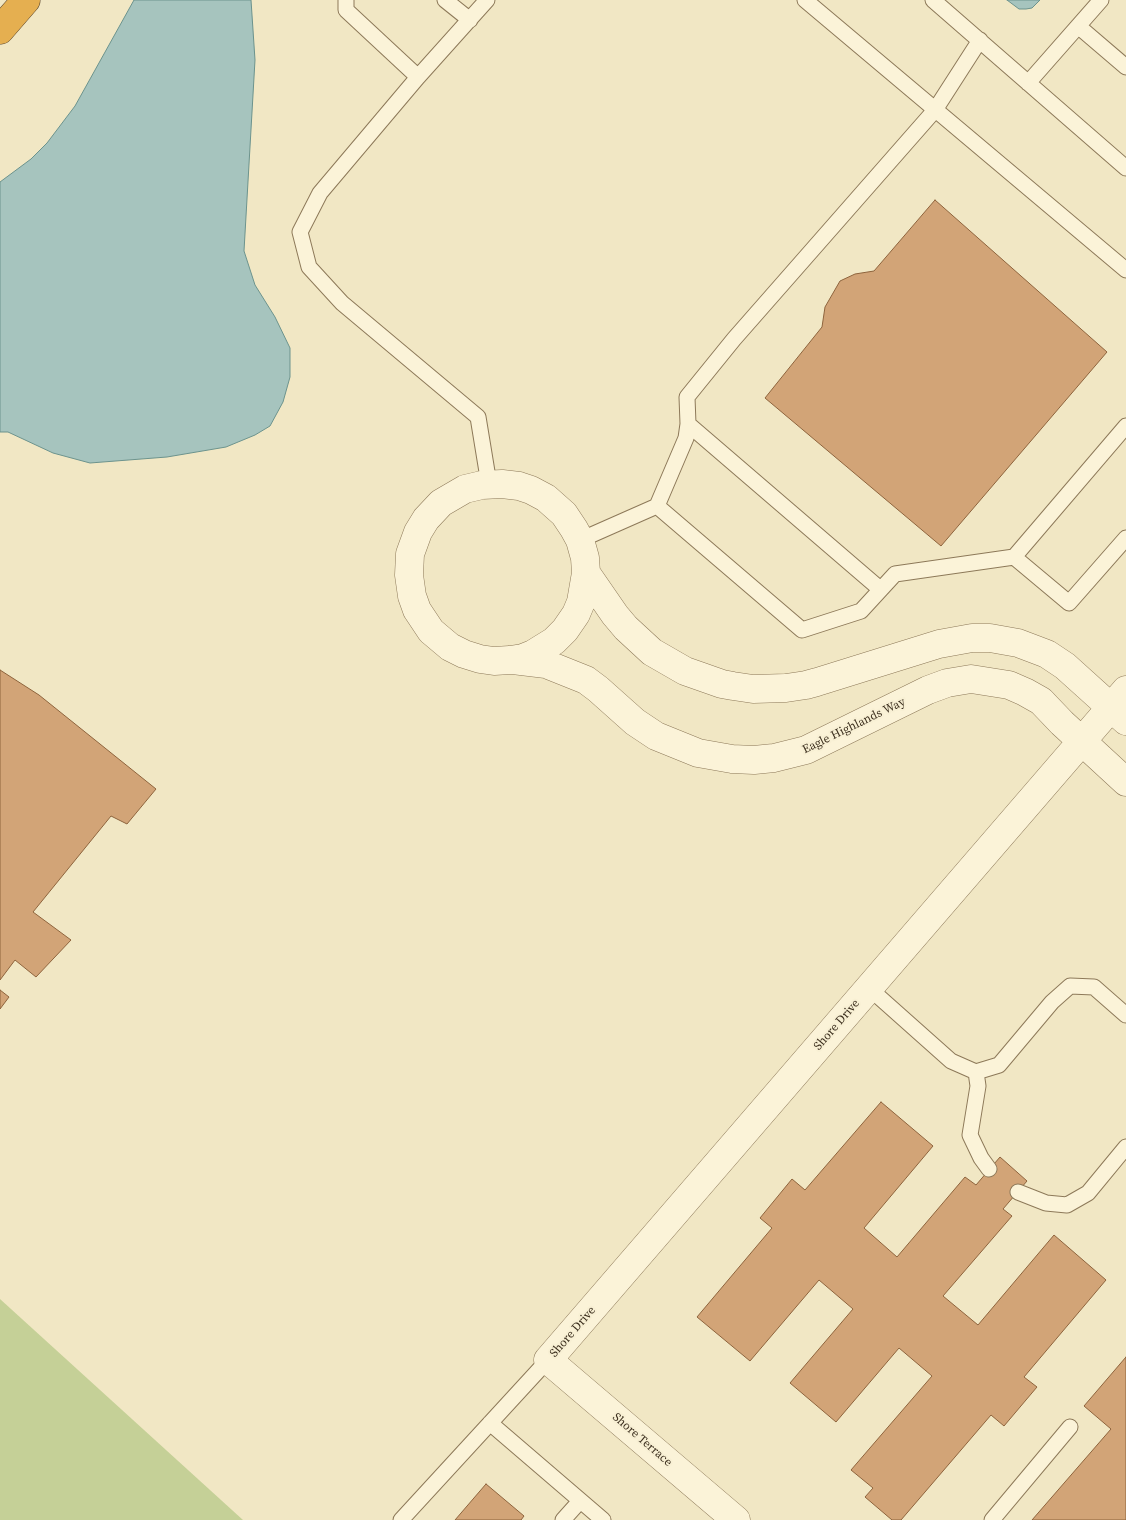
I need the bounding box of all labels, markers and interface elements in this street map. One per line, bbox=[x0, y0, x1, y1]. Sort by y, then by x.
street label: Eagle Highlands Way bbox=[800, 695, 908, 757]
street label: Shore Drive bbox=[811, 997, 863, 1053]
street label: Shore Drive bbox=[547, 1304, 599, 1360]
street label: Shore Terrace bbox=[609, 1410, 675, 1470]

